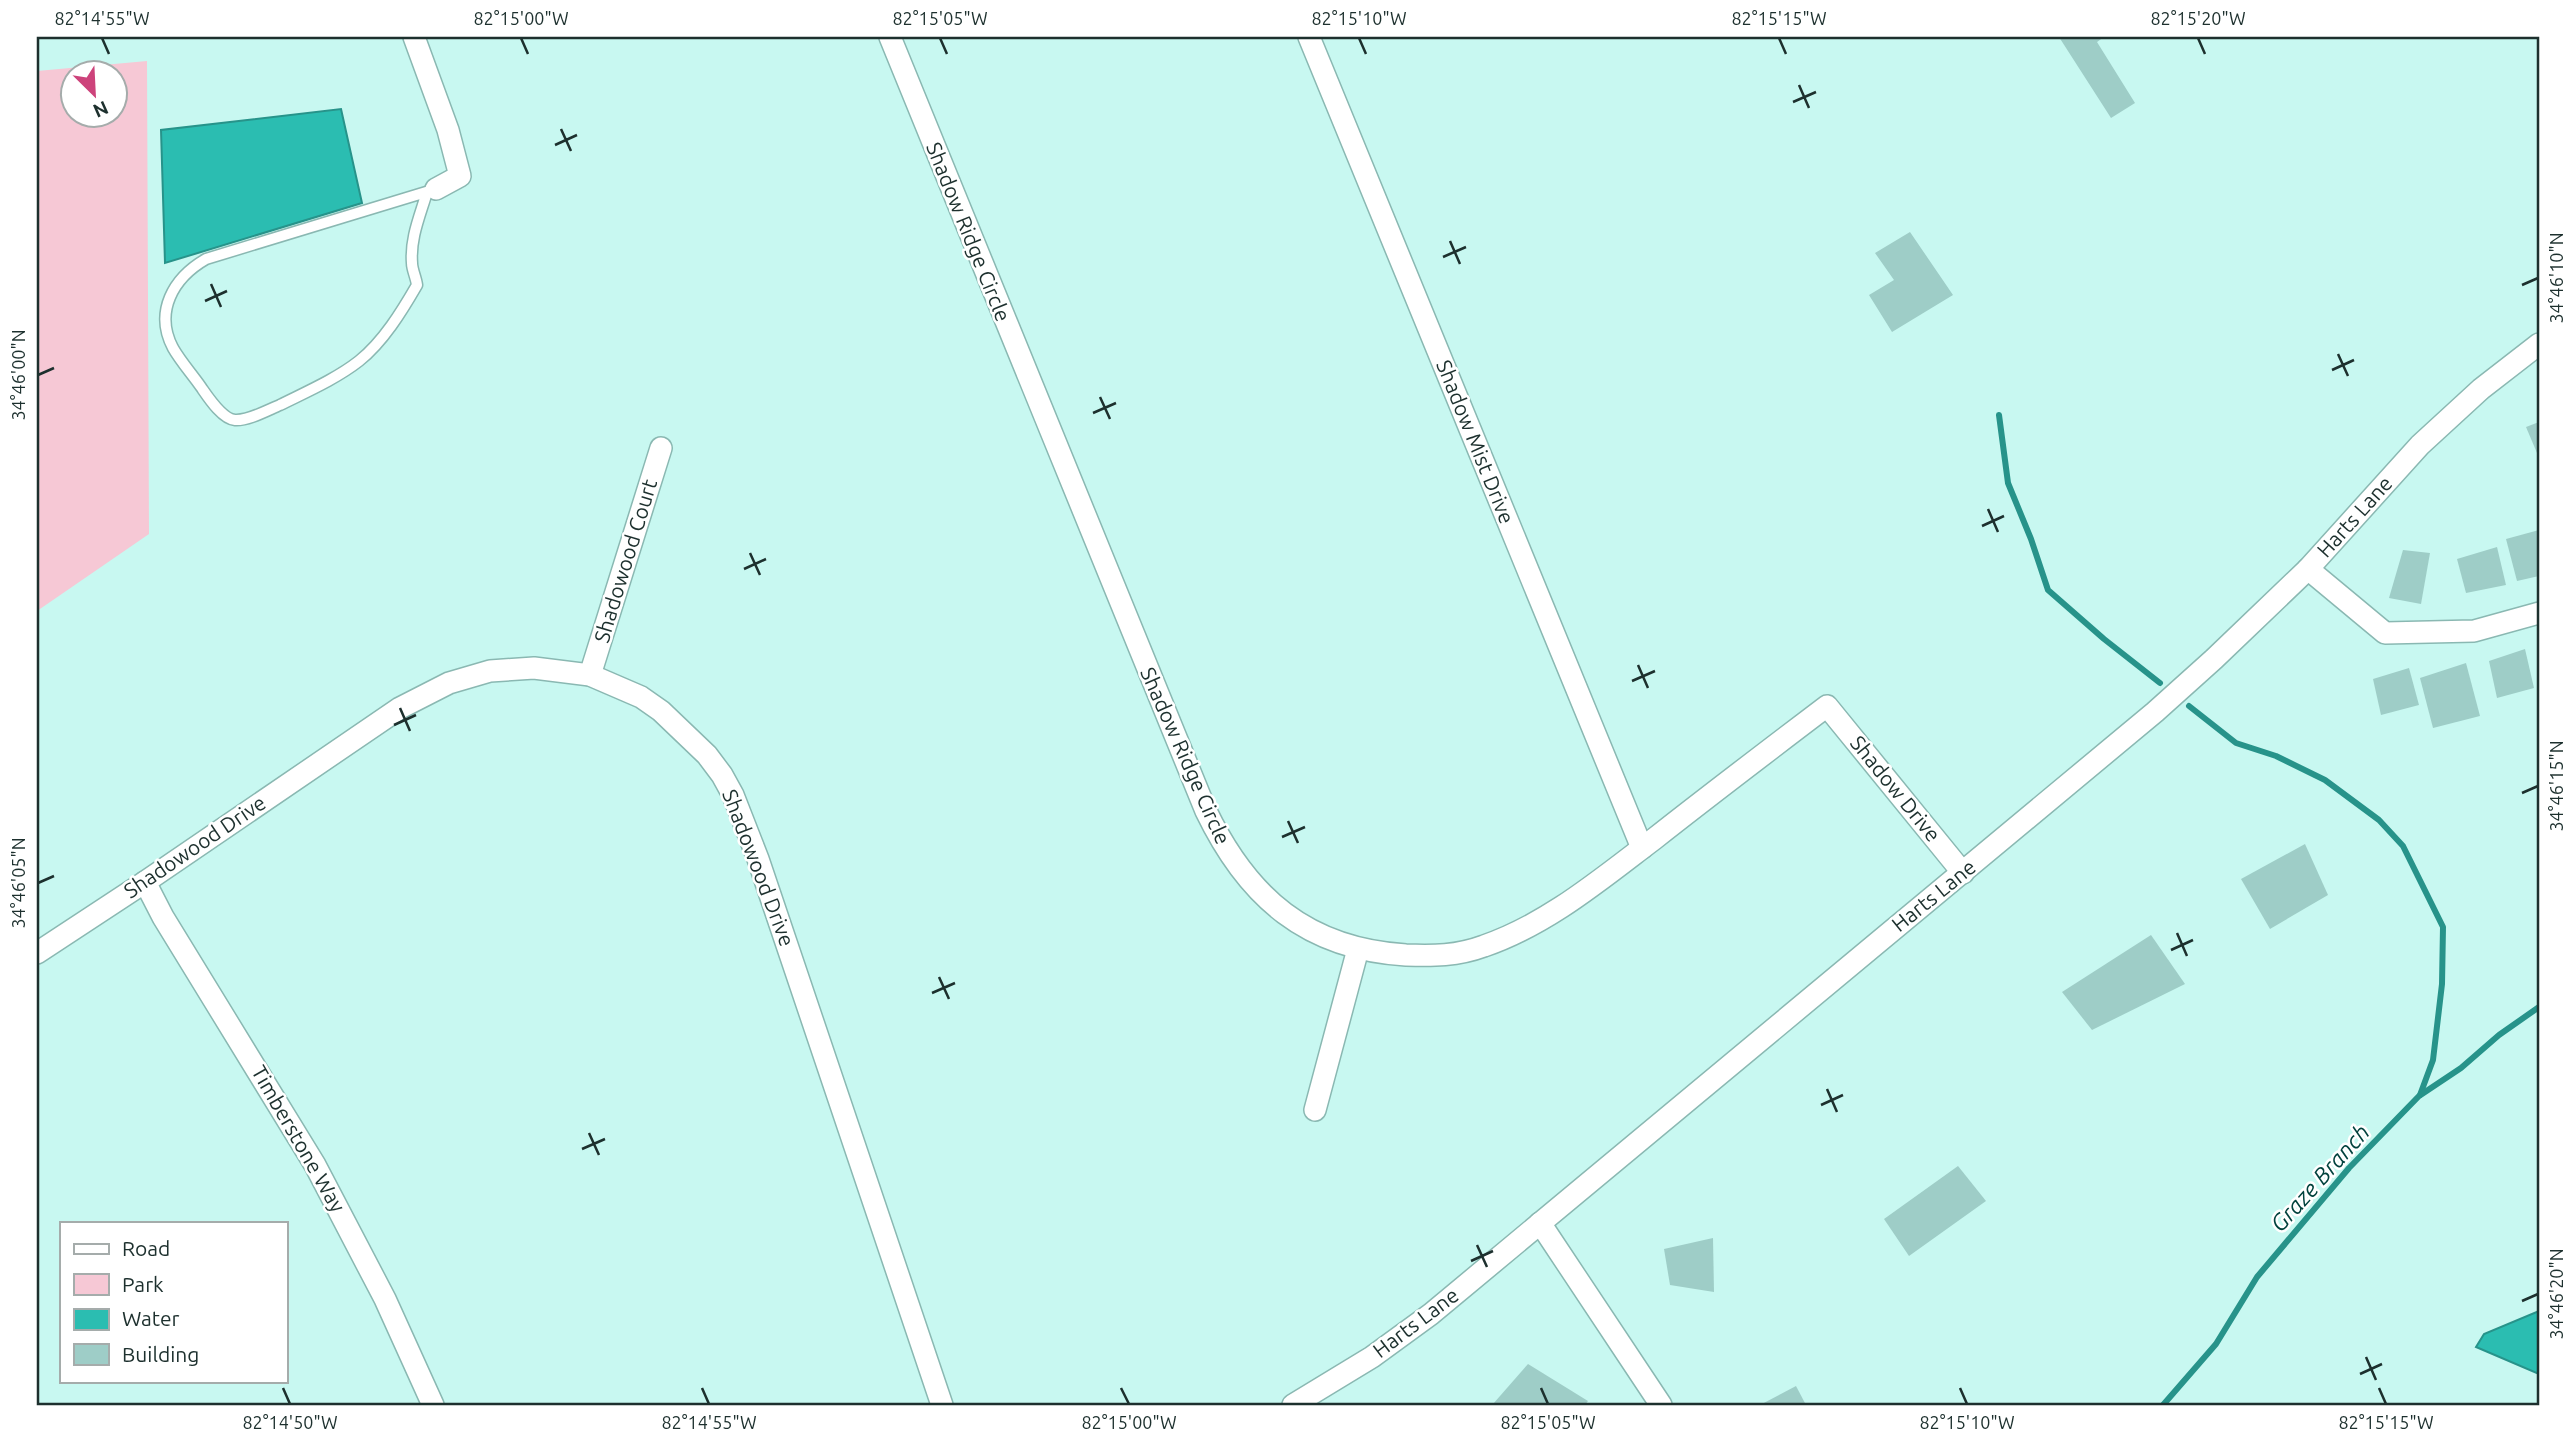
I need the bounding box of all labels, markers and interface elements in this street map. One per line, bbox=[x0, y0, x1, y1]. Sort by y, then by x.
text: 82°14'55"W bbox=[54, 8, 150, 28]
text: 82°15'00"W bbox=[473, 8, 569, 28]
text: 82°15'05"W bbox=[892, 8, 988, 28]
text: 82°15'10"W bbox=[1311, 8, 1407, 28]
text: 82°15'15"W bbox=[1731, 8, 1827, 28]
text: 82°15'20"W bbox=[2150, 8, 2246, 28]
north arrow bbox=[60, 60, 130, 130]
text: N bbox=[90, 97, 112, 122]
street label: Shadow Ridge Circle bbox=[922, 138, 1016, 325]
text: 34°46'10"N bbox=[2546, 232, 2566, 324]
text: 34°46'00"N bbox=[8, 329, 28, 421]
street label: Shadow Mist Drive bbox=[1432, 356, 1520, 527]
street label: Harts Lane bbox=[2312, 471, 2397, 562]
street label: Shadowood Court bbox=[589, 476, 661, 645]
street label: Shadow Ridge Circle bbox=[1136, 663, 1236, 848]
street label: Shadow Drive bbox=[1846, 731, 1946, 846]
text: 34°46'15"N bbox=[2546, 740, 2566, 832]
street label: Shadowood Drive bbox=[718, 786, 800, 949]
street label: Shadowood Drive bbox=[119, 790, 270, 903]
text: 34°46'05"N bbox=[8, 837, 28, 929]
street label: Harts Lane bbox=[1887, 854, 1980, 936]
street label: Timberstone Way bbox=[247, 1061, 351, 1216]
water label: Graze Branch bbox=[2265, 1119, 2374, 1236]
legend bbox=[60, 1222, 287, 1382]
text: Road bbox=[122, 1236, 170, 1260]
text: 34°46'20"N bbox=[2546, 1248, 2566, 1340]
text: Park bbox=[122, 1272, 164, 1296]
street label: Harts Lane bbox=[1368, 1282, 1463, 1362]
text: Water bbox=[122, 1306, 180, 1330]
text: Building bbox=[122, 1342, 199, 1366]
text: 82°14'50"W bbox=[242, 1412, 338, 1432]
text: 82°14'55"W bbox=[661, 1412, 757, 1432]
text: 82°15'00"W bbox=[1081, 1412, 1177, 1432]
text: 82°15'05"W bbox=[1500, 1412, 1596, 1432]
text: 82°15'10"W bbox=[1919, 1412, 2015, 1432]
text: 82°15'15"W bbox=[2338, 1412, 2434, 1432]

